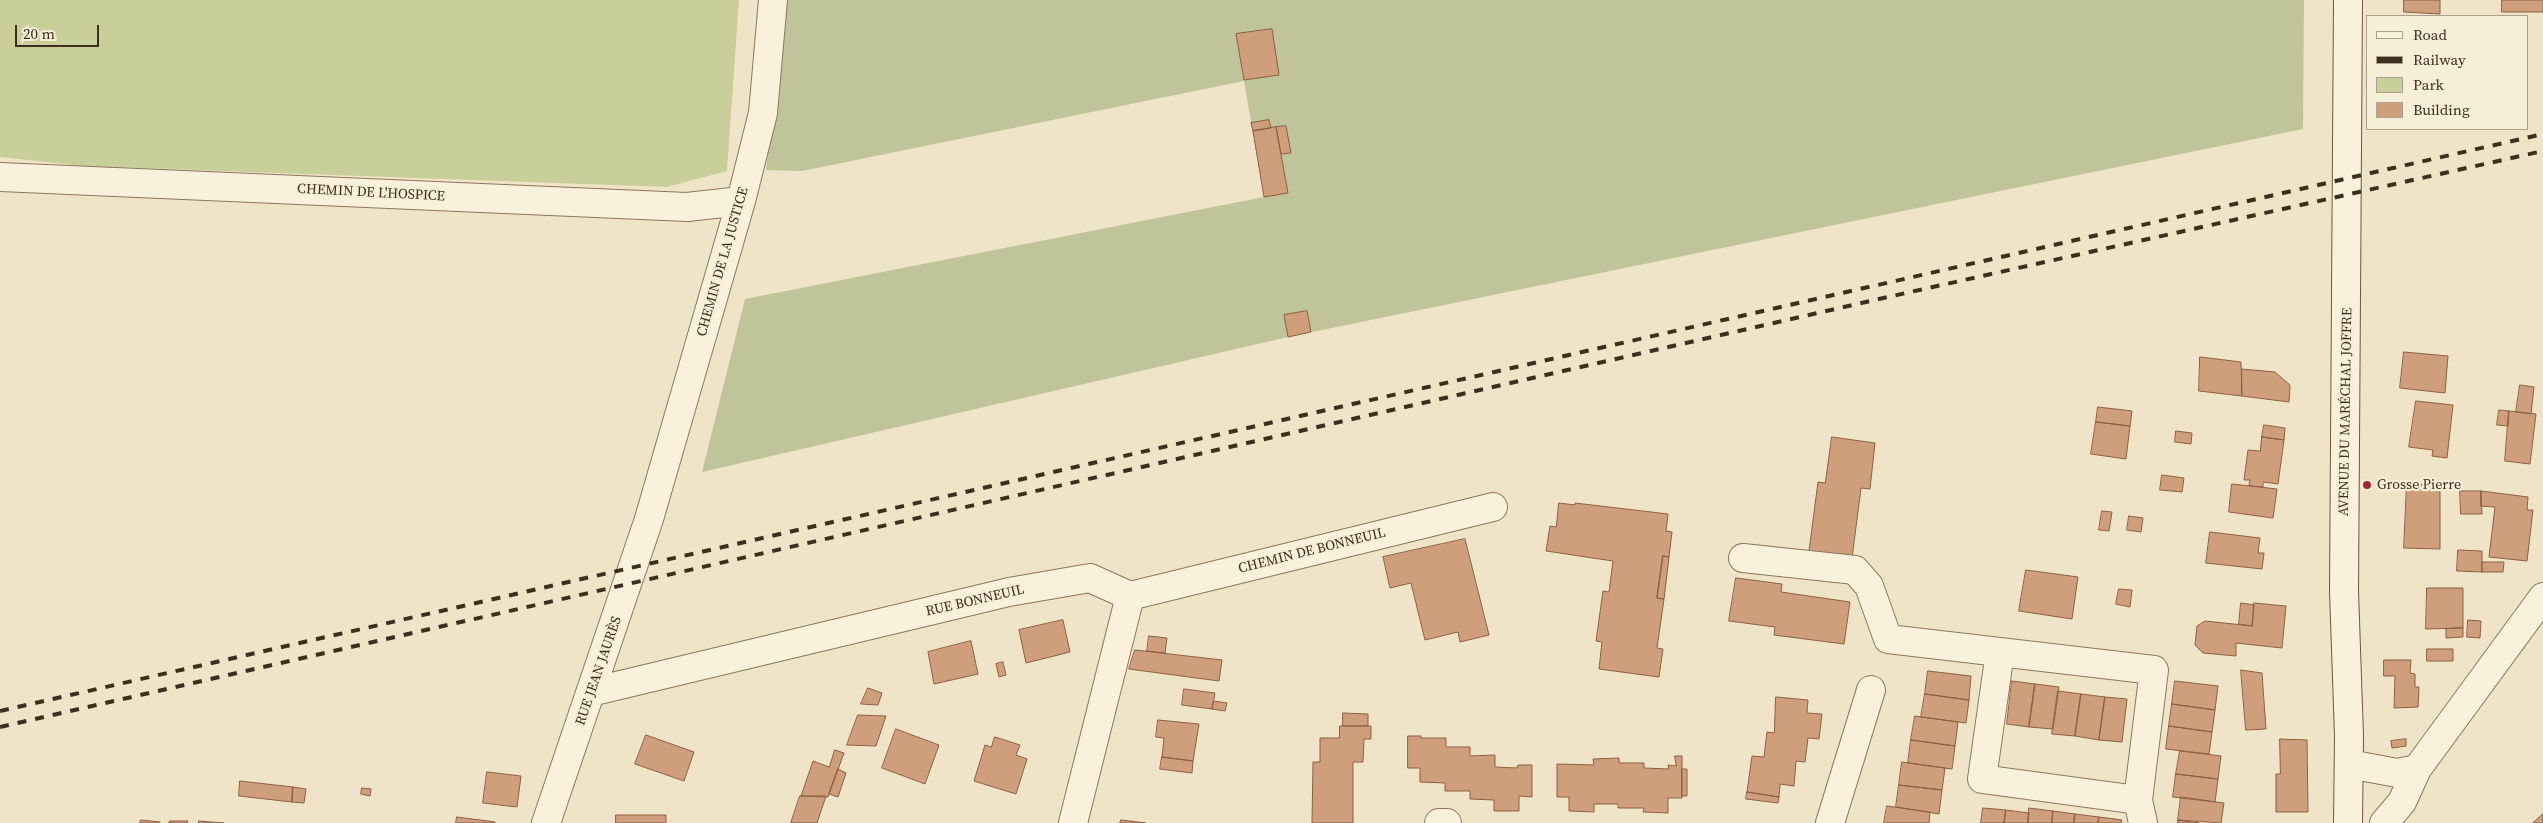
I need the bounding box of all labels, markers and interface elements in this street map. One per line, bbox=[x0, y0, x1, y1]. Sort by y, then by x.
scale bar bbox=[18, 15, 101, 47]
legend bbox=[2366, 15, 2528, 130]
text: 20 m bbox=[23, 23, 55, 44]
text: Road bbox=[2413, 24, 2447, 45]
text: Railway bbox=[2413, 49, 2466, 70]
text: Park bbox=[2413, 74, 2444, 95]
text: Building bbox=[2413, 99, 2470, 120]
street label: CHEMIN DE L'HOSPICE bbox=[297, 181, 445, 205]
street label: CHEMIN DE LA JUSTICE bbox=[694, 185, 752, 339]
street label: AVENUE DU MARÉCHAL JOFFRE bbox=[2336, 308, 2356, 516]
place label: Grosse Pierre bbox=[2377, 477, 2461, 493]
marker: Grosse Pierre bbox=[2361, 479, 2373, 491]
street label: CHEMIN DE BONNEUIL bbox=[1237, 525, 1387, 577]
street label: RUE BONNEUIL bbox=[924, 581, 1026, 621]
street label: RUE JEAN JAURÈS bbox=[572, 614, 626, 728]

